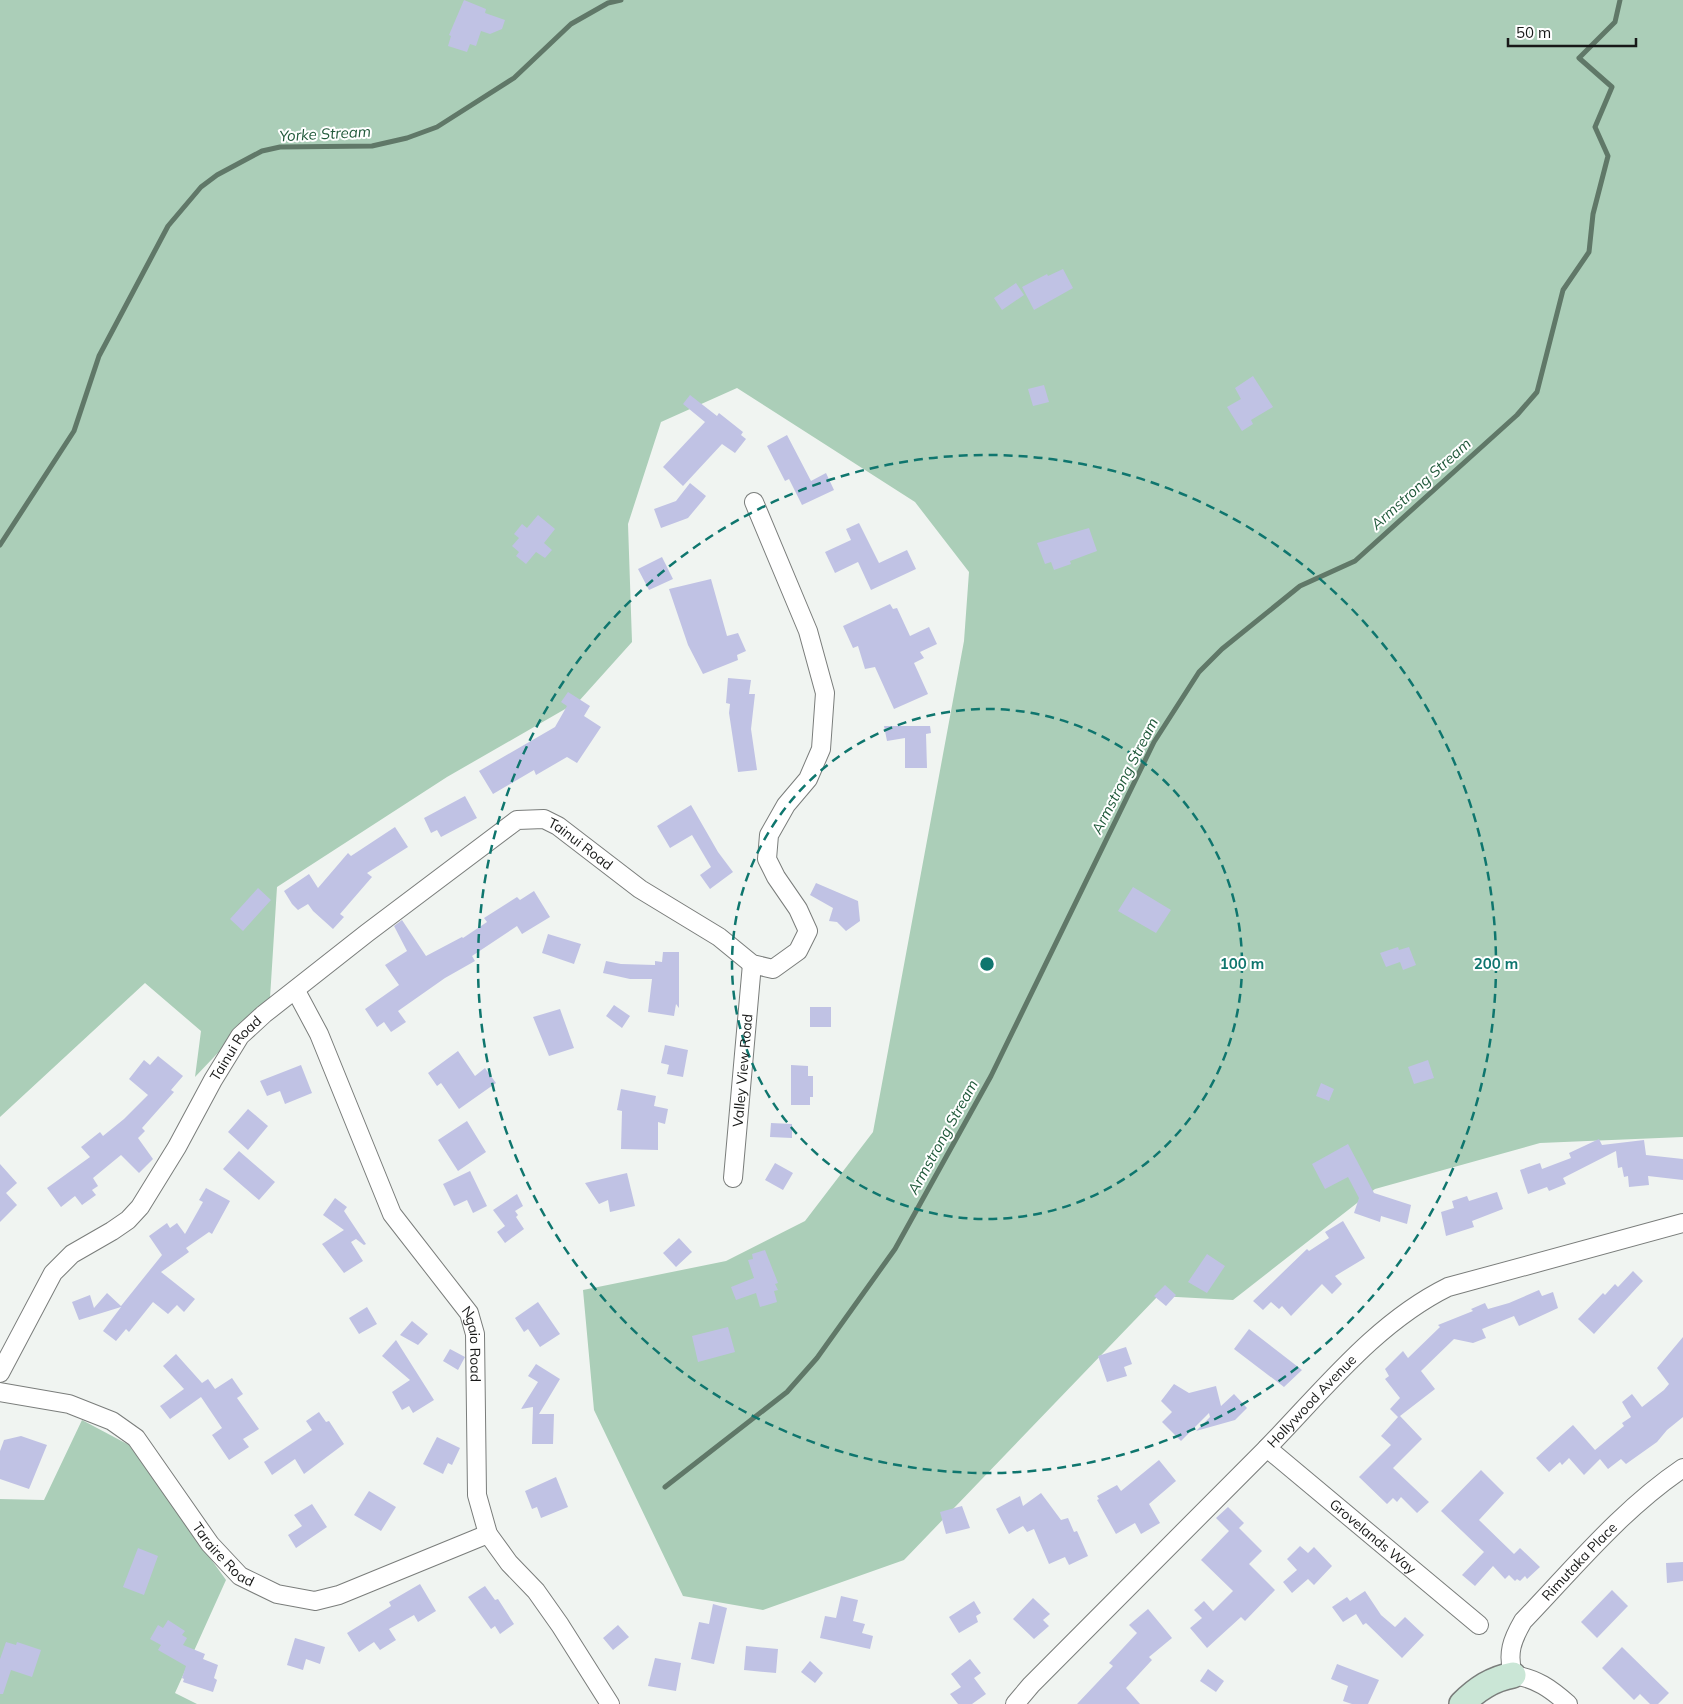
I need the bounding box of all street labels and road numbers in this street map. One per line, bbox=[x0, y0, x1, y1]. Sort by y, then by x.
street label: Tainui Road bbox=[545, 814, 616, 874]
street label: Tainui Road bbox=[206, 1012, 265, 1084]
street label: Valley View Road bbox=[729, 1013, 757, 1128]
street label: Ngaio Road bbox=[458, 1302, 485, 1382]
street label: Hollywood Avenue bbox=[1263, 1351, 1360, 1452]
street label: Grovelands Way bbox=[1326, 1495, 1420, 1578]
street label: Rimutaka Place bbox=[1538, 1518, 1621, 1604]
street label: Taraire Road bbox=[189, 1519, 257, 1591]

